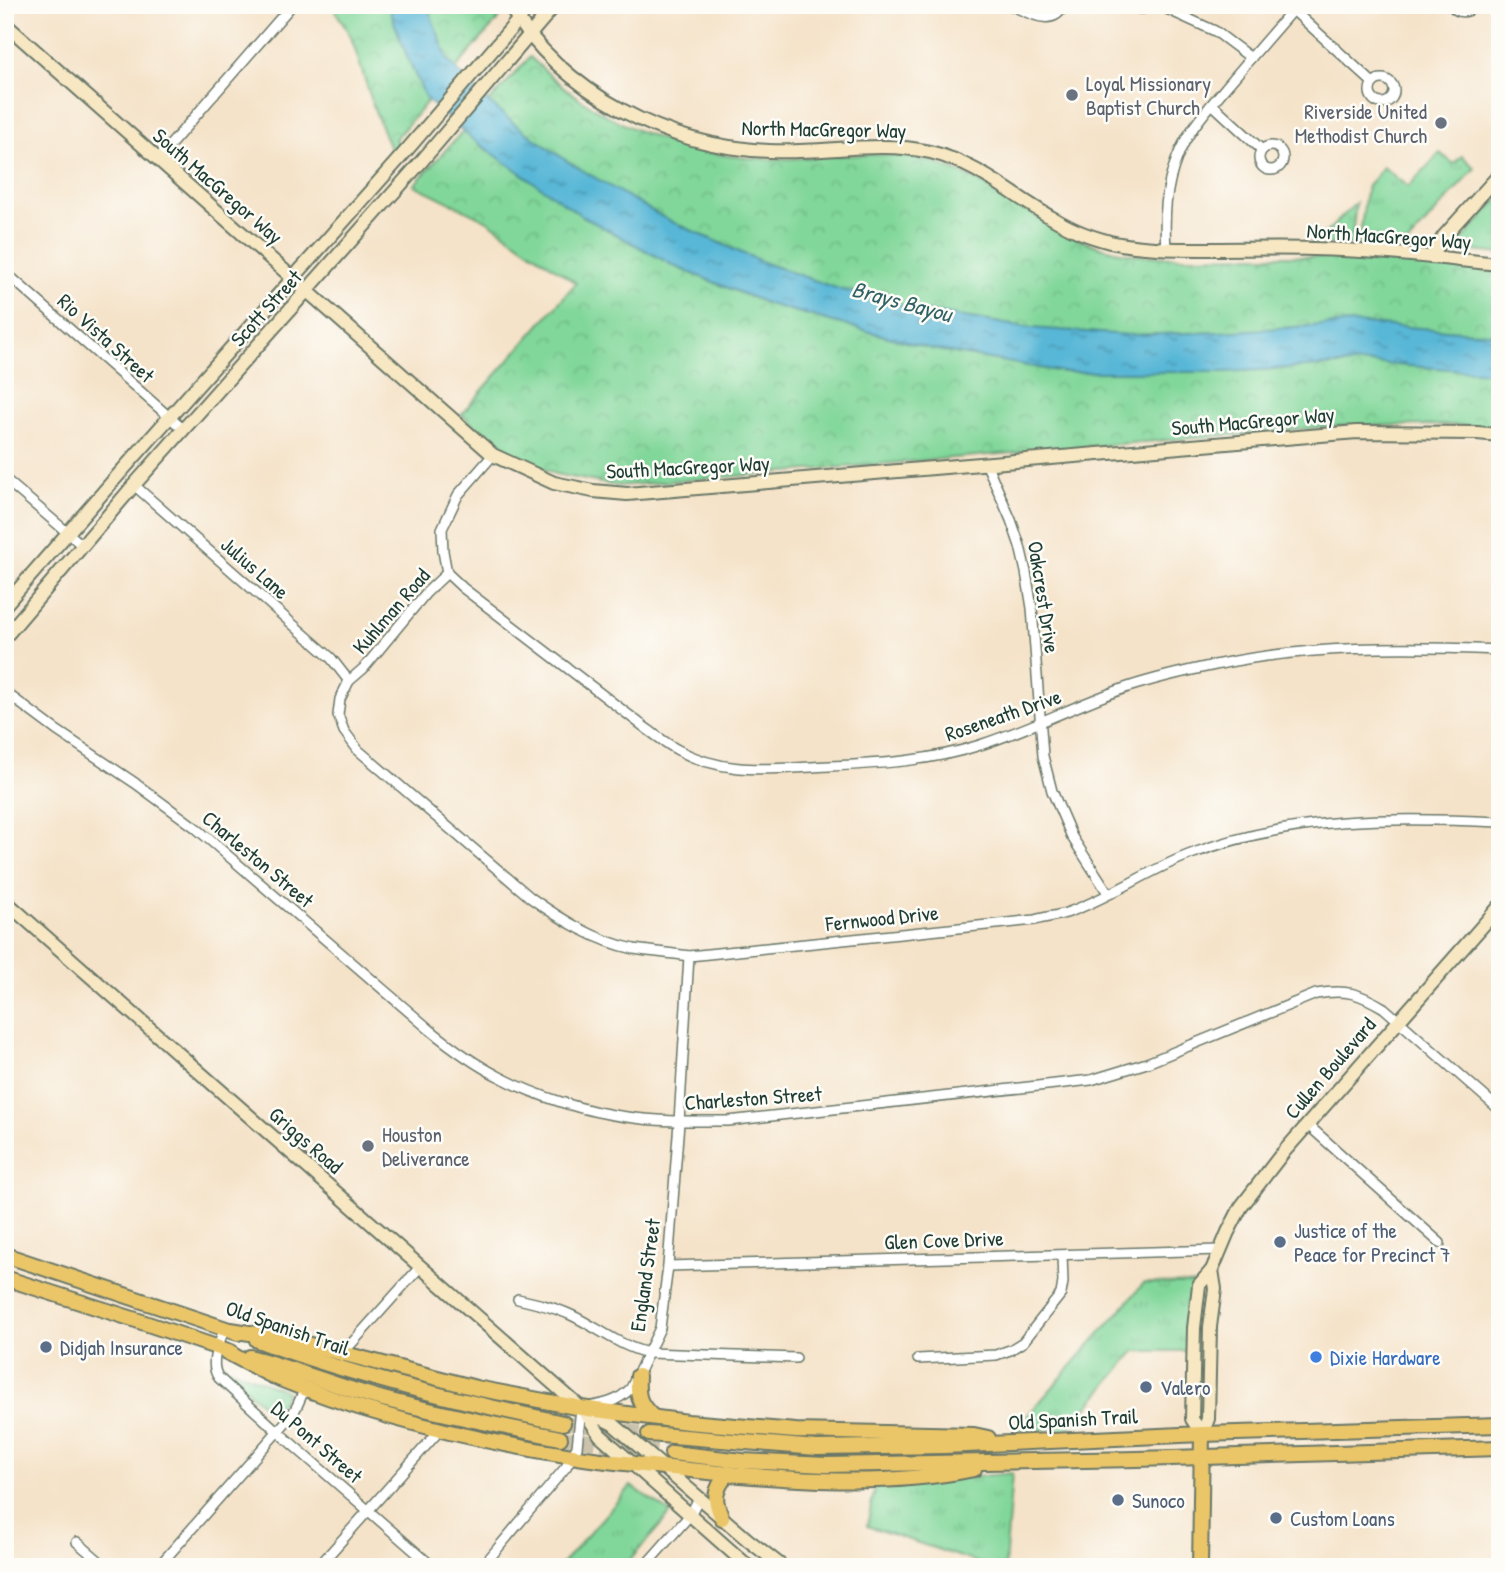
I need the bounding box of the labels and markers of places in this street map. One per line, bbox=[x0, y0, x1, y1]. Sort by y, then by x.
place label: Loyal Missionary Baptist Church bbox=[1086, 69, 1211, 122]
marker: Loyal Missionary Baptist Church bbox=[1064, 87, 1080, 103]
place label: Riverside United Methodist Church bbox=[1295, 97, 1427, 150]
marker: Riverside United Methodist Church bbox=[1433, 115, 1449, 131]
place label: Houston Deliverance bbox=[382, 1120, 470, 1173]
marker: Houston Deliverance bbox=[360, 1138, 376, 1154]
place label: Justice of the Peace for Precinct 7 bbox=[1294, 1216, 1450, 1269]
marker: Justice of the Peace for Precinct 7 bbox=[1272, 1234, 1288, 1250]
place label: Didjah Insurance bbox=[60, 1333, 183, 1362]
marker: Didjah Insurance bbox=[38, 1339, 54, 1355]
place label: Dixie Hardware bbox=[1330, 1343, 1441, 1372]
marker: Dixie Hardware bbox=[1308, 1349, 1324, 1365]
place label: Valero bbox=[1160, 1373, 1211, 1402]
marker: Valero bbox=[1138, 1379, 1154, 1395]
place label: Sunoco bbox=[1132, 1486, 1185, 1515]
marker: Sunoco bbox=[1110, 1492, 1126, 1508]
place label: Custom Loans bbox=[1290, 1504, 1395, 1533]
marker: Custom Loans bbox=[1268, 1510, 1284, 1526]

